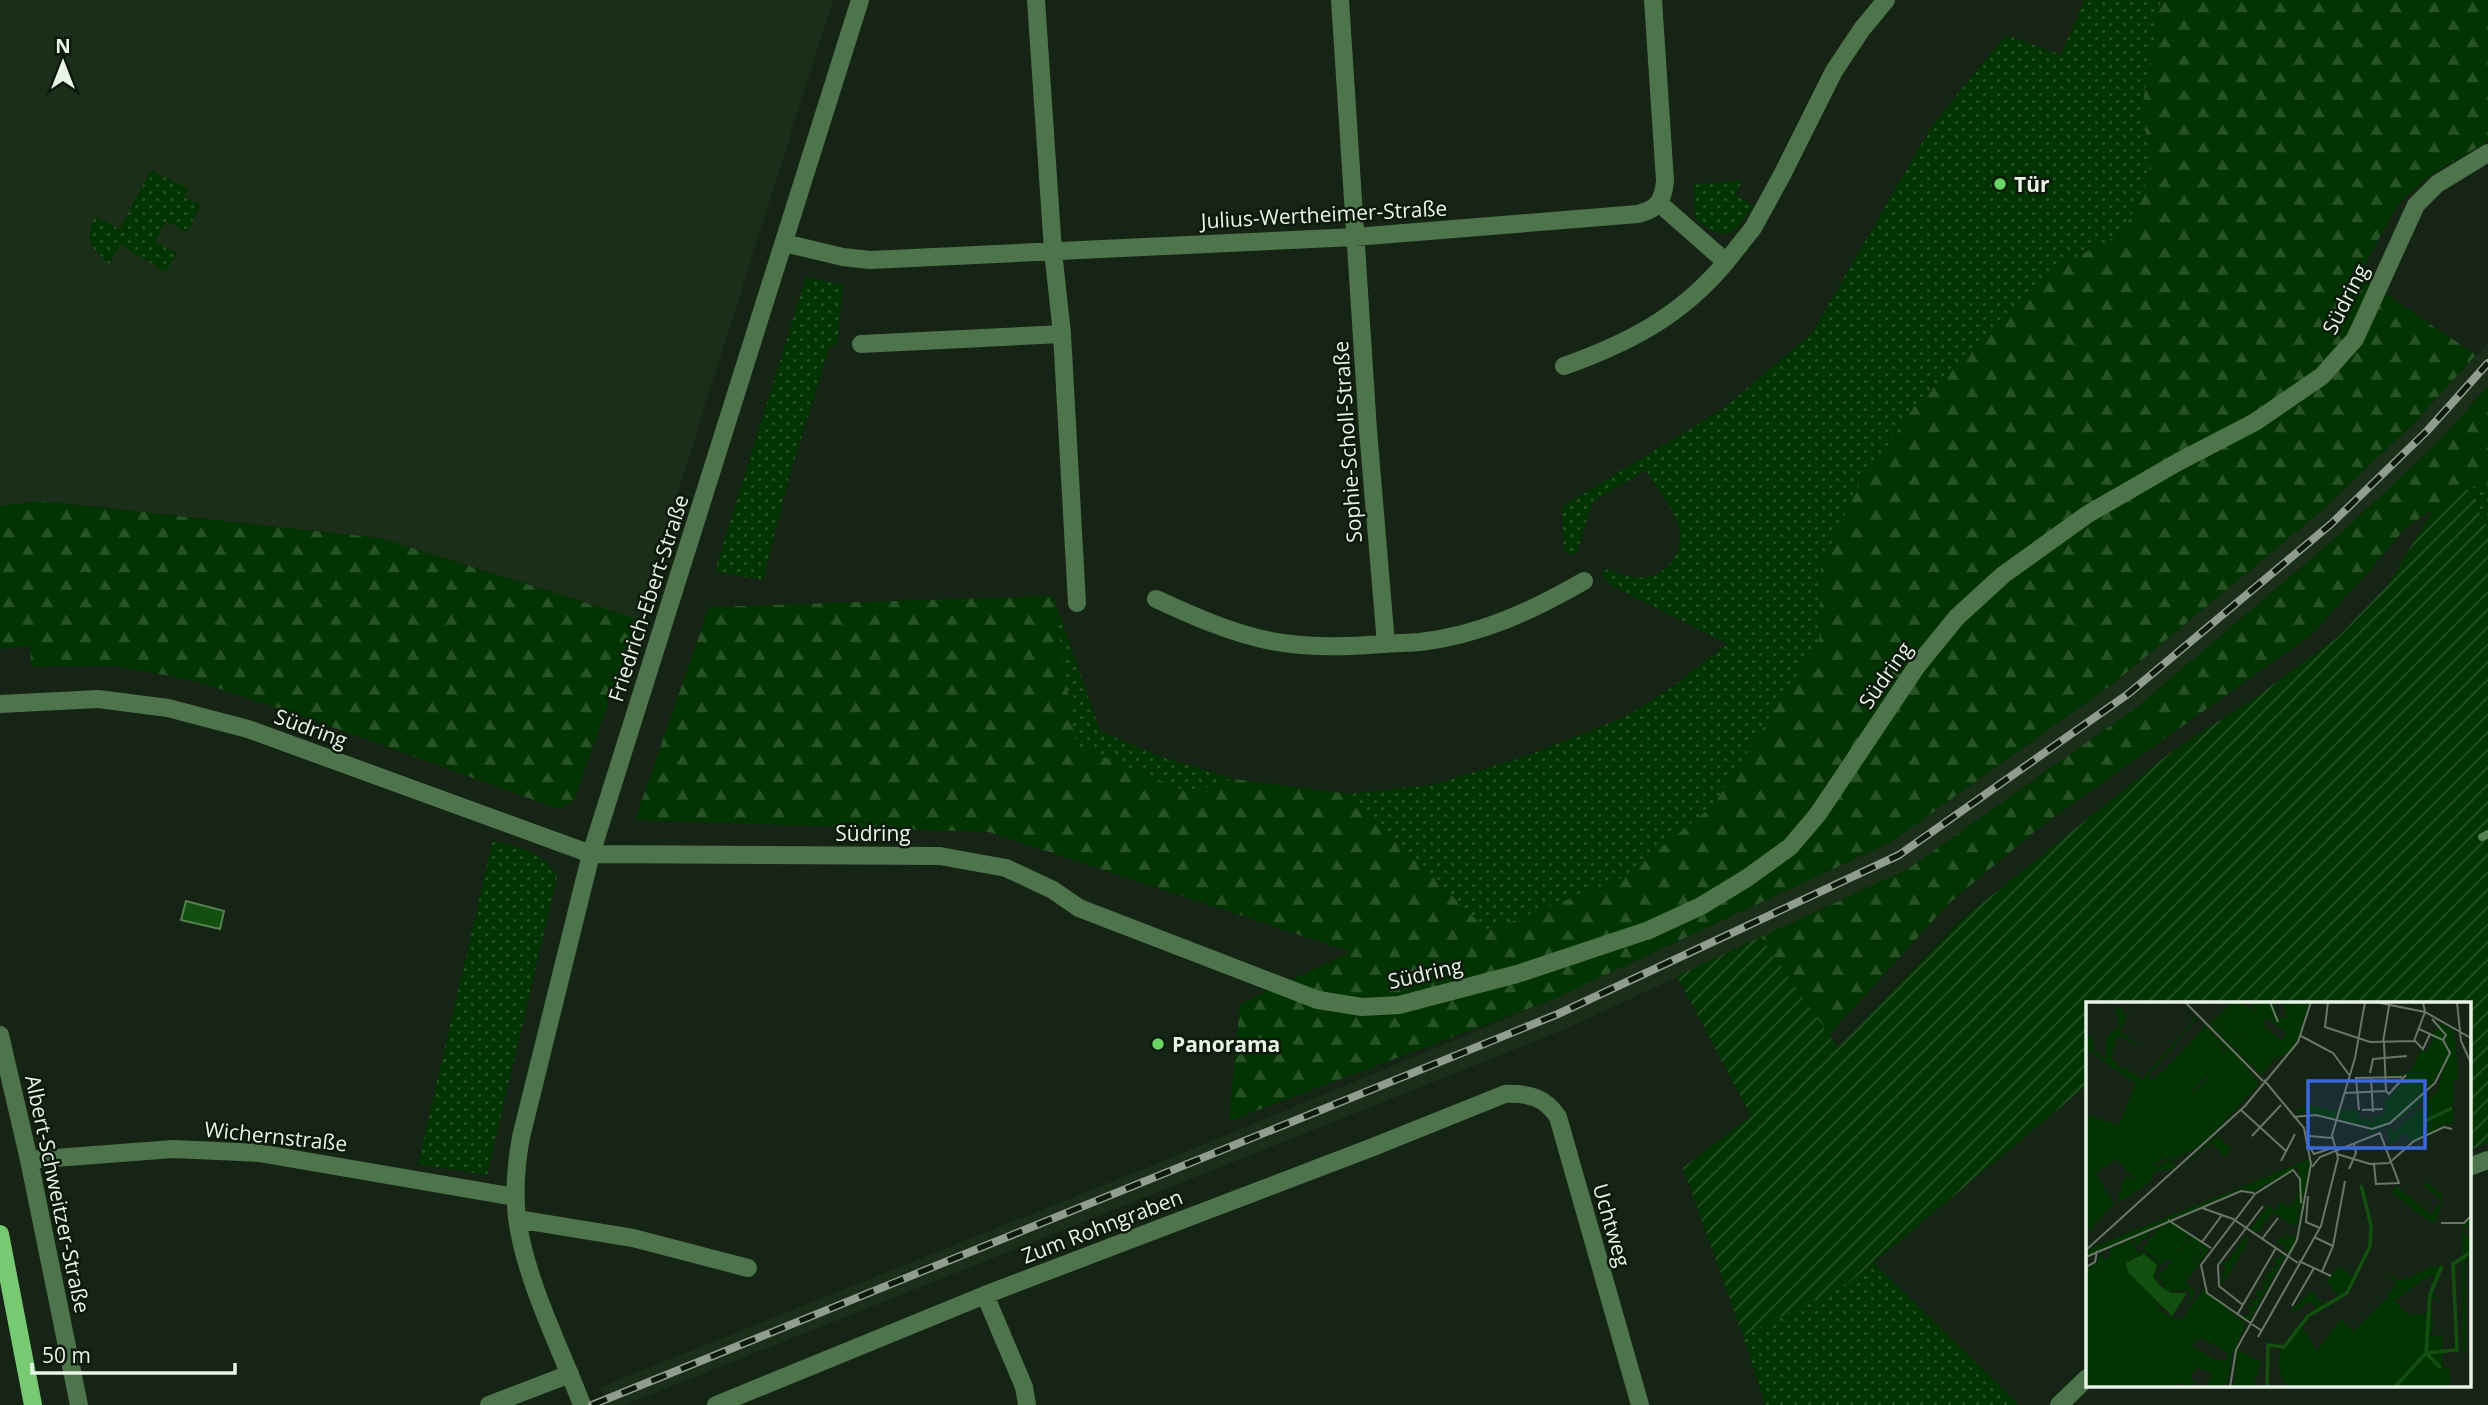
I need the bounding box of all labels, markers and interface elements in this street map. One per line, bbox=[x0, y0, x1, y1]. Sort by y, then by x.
north arrow bbox=[28, 28, 98, 98]
text: N bbox=[55, 33, 71, 59]
place label: Tür bbox=[2014, 170, 2050, 198]
marker: Tür bbox=[1992, 176, 2008, 192]
street label: Julius-Wertheimer-Straße bbox=[1198, 194, 1448, 235]
street label: Südring bbox=[2315, 259, 2375, 339]
street label: Sophie-Scholl-Straße bbox=[1326, 340, 1368, 544]
street label: Friedrich-Ebert-Straße bbox=[601, 491, 695, 705]
street label: Südring bbox=[1852, 636, 1918, 714]
street label: Südring bbox=[271, 702, 351, 754]
street label: Südring bbox=[835, 819, 911, 847]
street label: Südring bbox=[1385, 951, 1465, 995]
inset map bbox=[2086, 1002, 2470, 1388]
place label: Panorama bbox=[1172, 1030, 1280, 1058]
marker: Panorama bbox=[1150, 1036, 1166, 1052]
street label: Albert-Schweitzer-Straße bbox=[19, 1073, 97, 1315]
street label: Wichernstraße bbox=[203, 1115, 349, 1157]
street label: Uchtweg bbox=[1587, 1180, 1637, 1270]
street label: Zum Rohngraben bbox=[1017, 1182, 1187, 1270]
scale bar bbox=[32, 1332, 234, 1376]
text: 50 m bbox=[42, 1341, 91, 1369]

